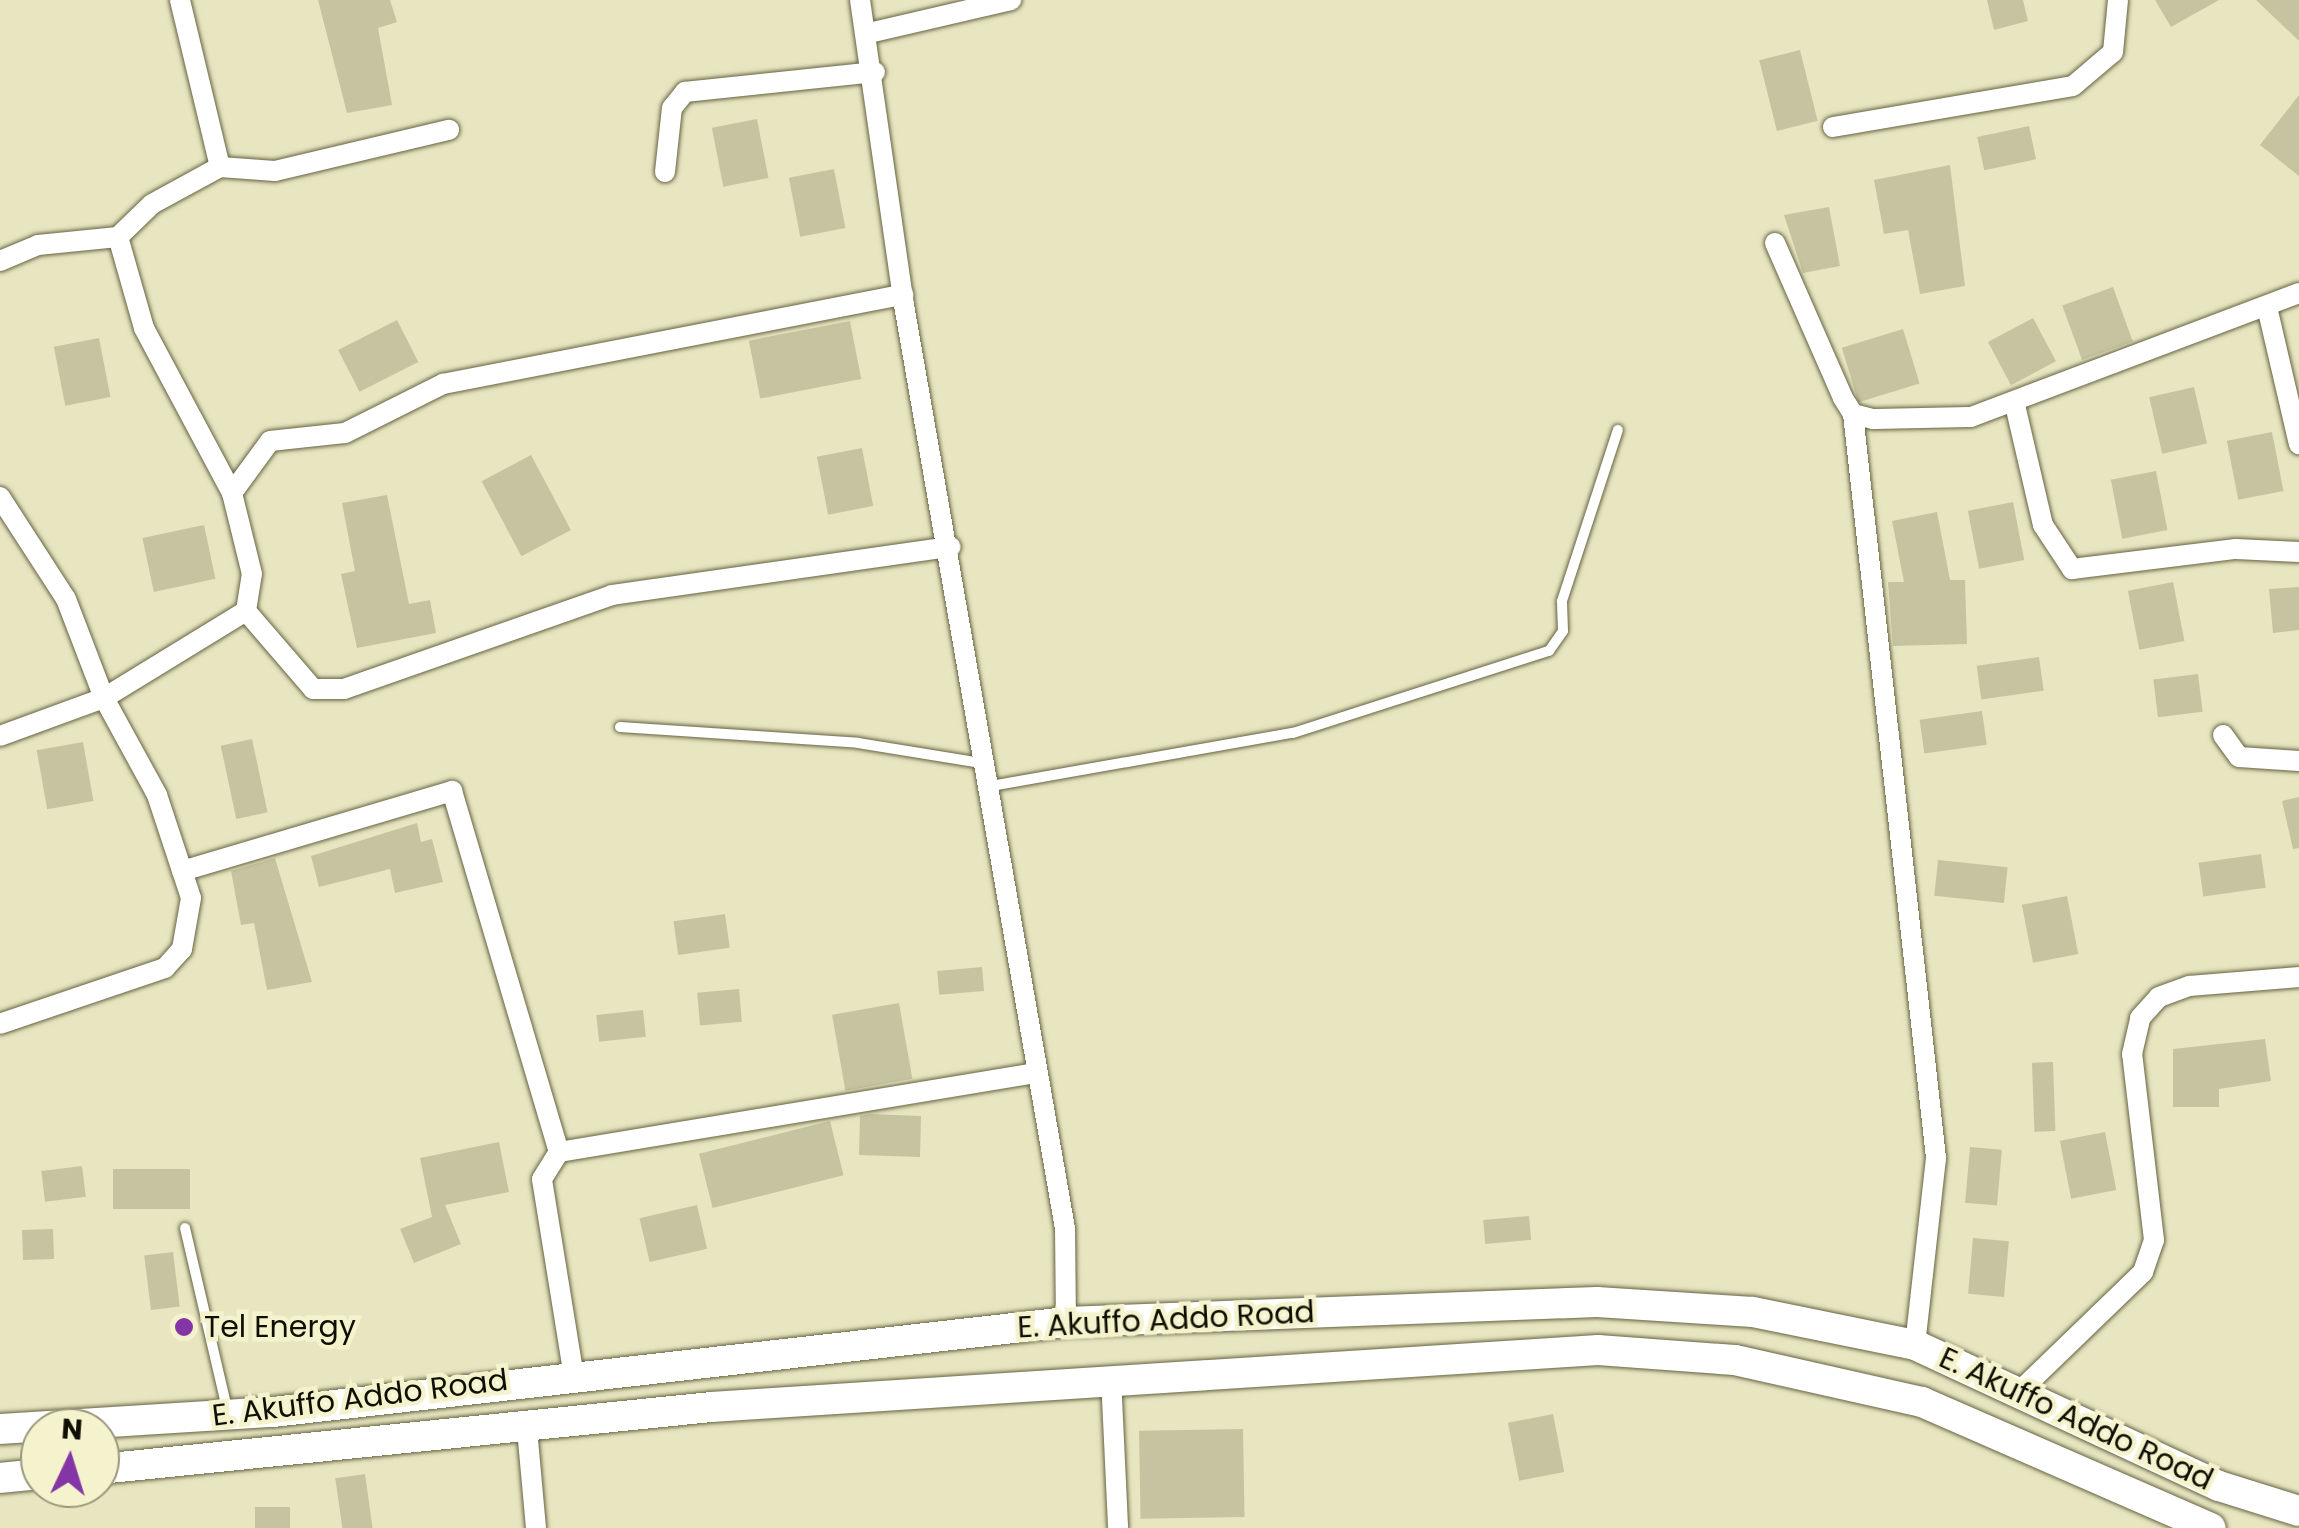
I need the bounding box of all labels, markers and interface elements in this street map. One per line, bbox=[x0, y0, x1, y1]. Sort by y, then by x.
street label: E. Akuffo Addo Road bbox=[1017, 1294, 1315, 1346]
place label: Tel Energy bbox=[204, 1309, 356, 1345]
marker: Tel Energy bbox=[173, 1316, 195, 1338]
street label: E. Akuffo Addo Road bbox=[1934, 1340, 2218, 1498]
street label: E. Akuffo Addo Road bbox=[210, 1362, 510, 1434]
north arrow bbox=[20, 1408, 120, 1508]
text: N bbox=[60, 1409, 84, 1450]

